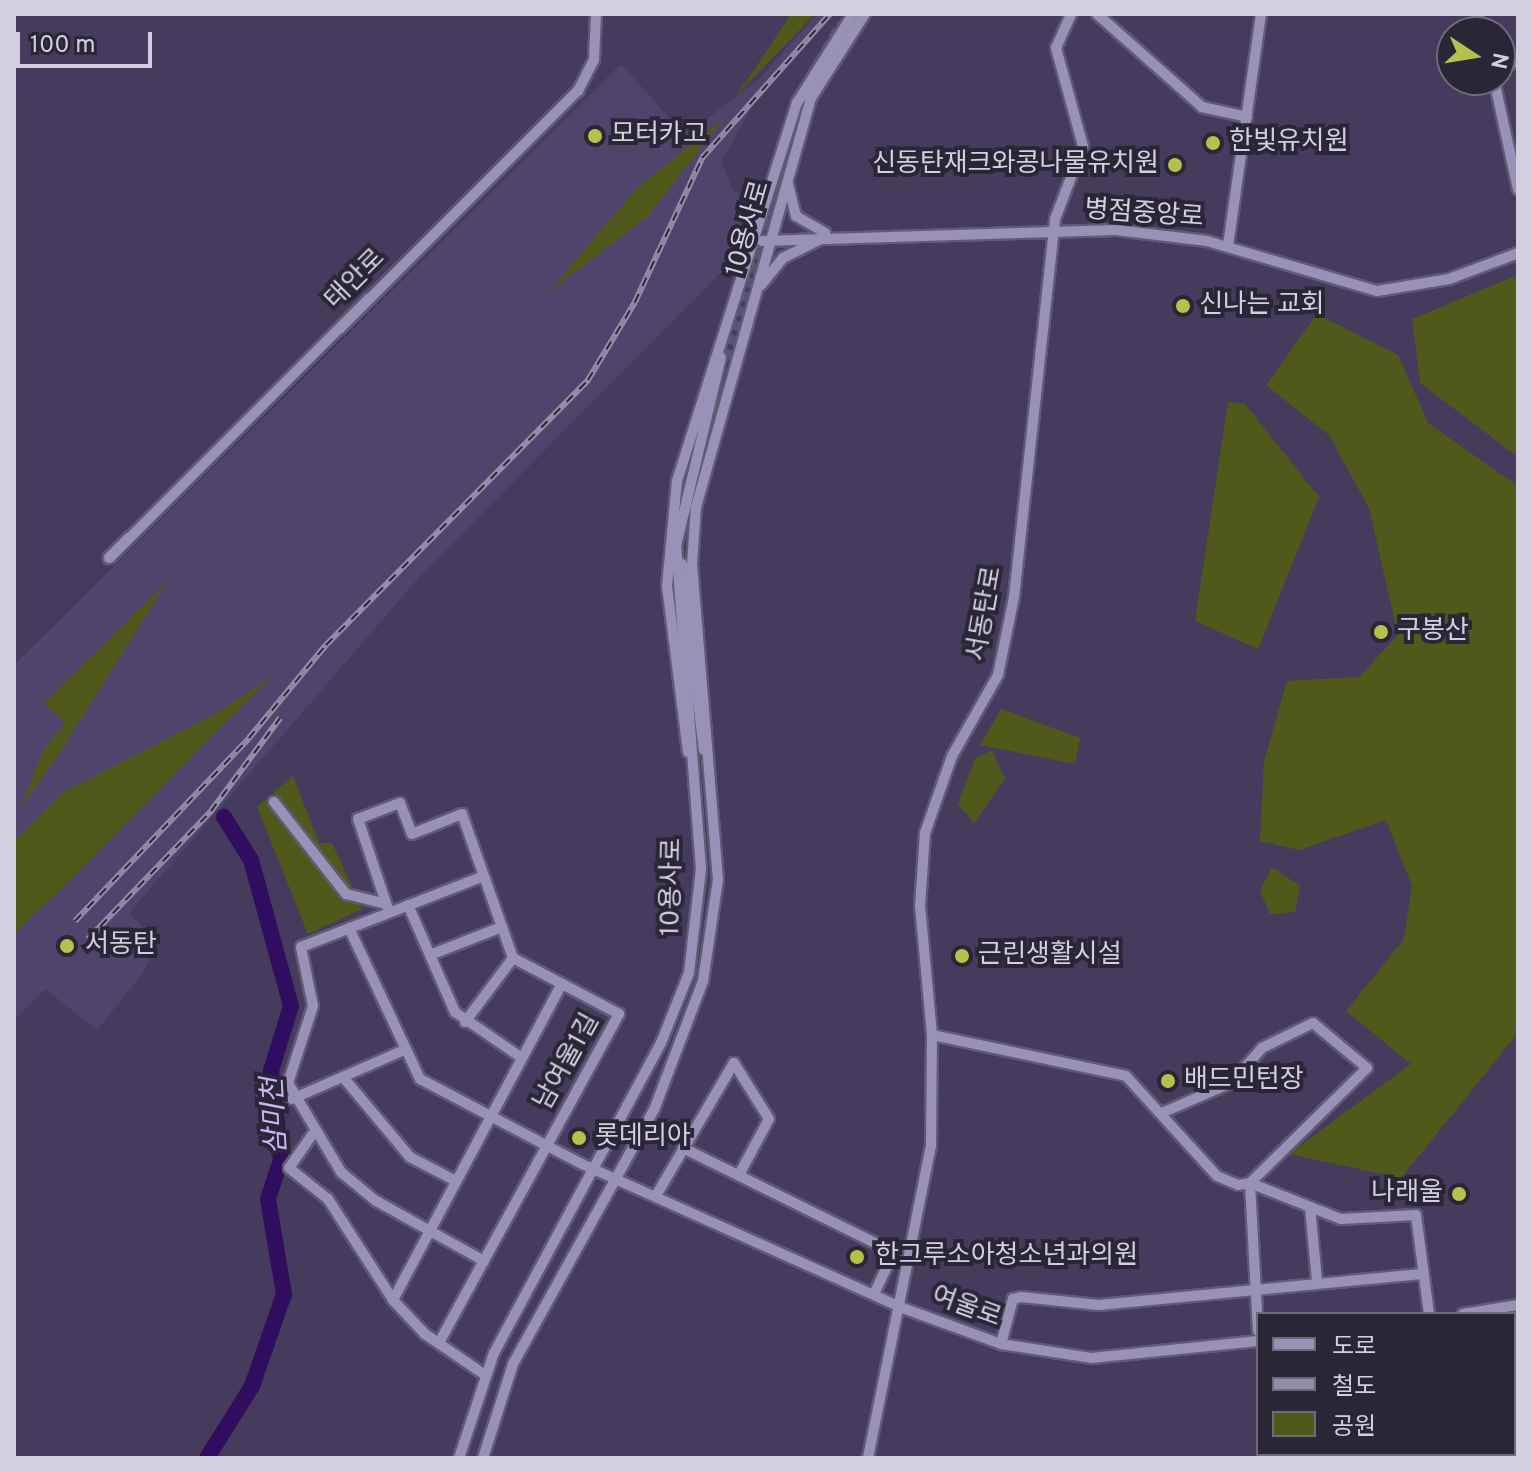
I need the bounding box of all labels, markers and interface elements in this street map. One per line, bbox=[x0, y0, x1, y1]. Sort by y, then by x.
scale bar bbox=[20, 16, 156, 66]
north arrow bbox=[1436, 16, 1516, 96]
text: 100 m bbox=[30, 31, 96, 61]
text: N bbox=[1483, 50, 1513, 71]
place label: 모터카고 bbox=[611, 120, 707, 152]
marker: 모터카고 bbox=[586, 127, 604, 145]
place label: 한빛유치원 bbox=[1229, 127, 1349, 159]
marker: 한빛유치원 bbox=[1204, 134, 1222, 152]
place label: 신동탄재크와콩나물유치원 bbox=[872, 149, 1159, 181]
marker: 신동탄재크와콩나물유치원 bbox=[1166, 156, 1184, 174]
street label: 10용사로 bbox=[720, 178, 778, 280]
street label: 병점중앙로 bbox=[1083, 195, 1205, 235]
street label: 태안로 bbox=[320, 244, 392, 316]
place label: 신나는 교회 bbox=[1199, 290, 1325, 322]
marker: 신나는 교회 bbox=[1174, 297, 1192, 315]
street label: 서동탄로 bbox=[962, 564, 1010, 664]
place label: 구봉산 bbox=[1397, 616, 1469, 648]
marker: 구봉산 bbox=[1372, 623, 1390, 641]
street label: 10용사로 bbox=[657, 838, 689, 936]
place label: 서동탄 bbox=[85, 930, 157, 962]
marker: 서동탄 bbox=[56, 935, 78, 957]
place label: 근린생활시설 bbox=[978, 940, 1122, 972]
marker: 근린생활시설 bbox=[953, 947, 971, 965]
street label: 남여울1길 bbox=[529, 1008, 607, 1116]
place label: 배드민턴장 bbox=[1184, 1065, 1304, 1097]
marker: 배드민턴장 bbox=[1159, 1072, 1177, 1090]
water label: 삼미천 bbox=[257, 1077, 295, 1155]
place label: 롯데리아 bbox=[595, 1122, 691, 1154]
marker: 롯데리아 bbox=[570, 1129, 588, 1147]
place label: 나래울 bbox=[1371, 1178, 1443, 1210]
marker: 나래울 bbox=[1450, 1185, 1468, 1203]
place label: 한그루소아청소년과의원 bbox=[875, 1241, 1138, 1273]
marker: 한그루소아청소년과의원 bbox=[846, 1246, 868, 1268]
street label: 여울로 bbox=[927, 1281, 1005, 1335]
legend bbox=[1256, 1312, 1516, 1456]
text: 도로 bbox=[1332, 1333, 1376, 1363]
text: 철도 bbox=[1332, 1373, 1376, 1403]
text: 공원 bbox=[1332, 1413, 1376, 1443]

